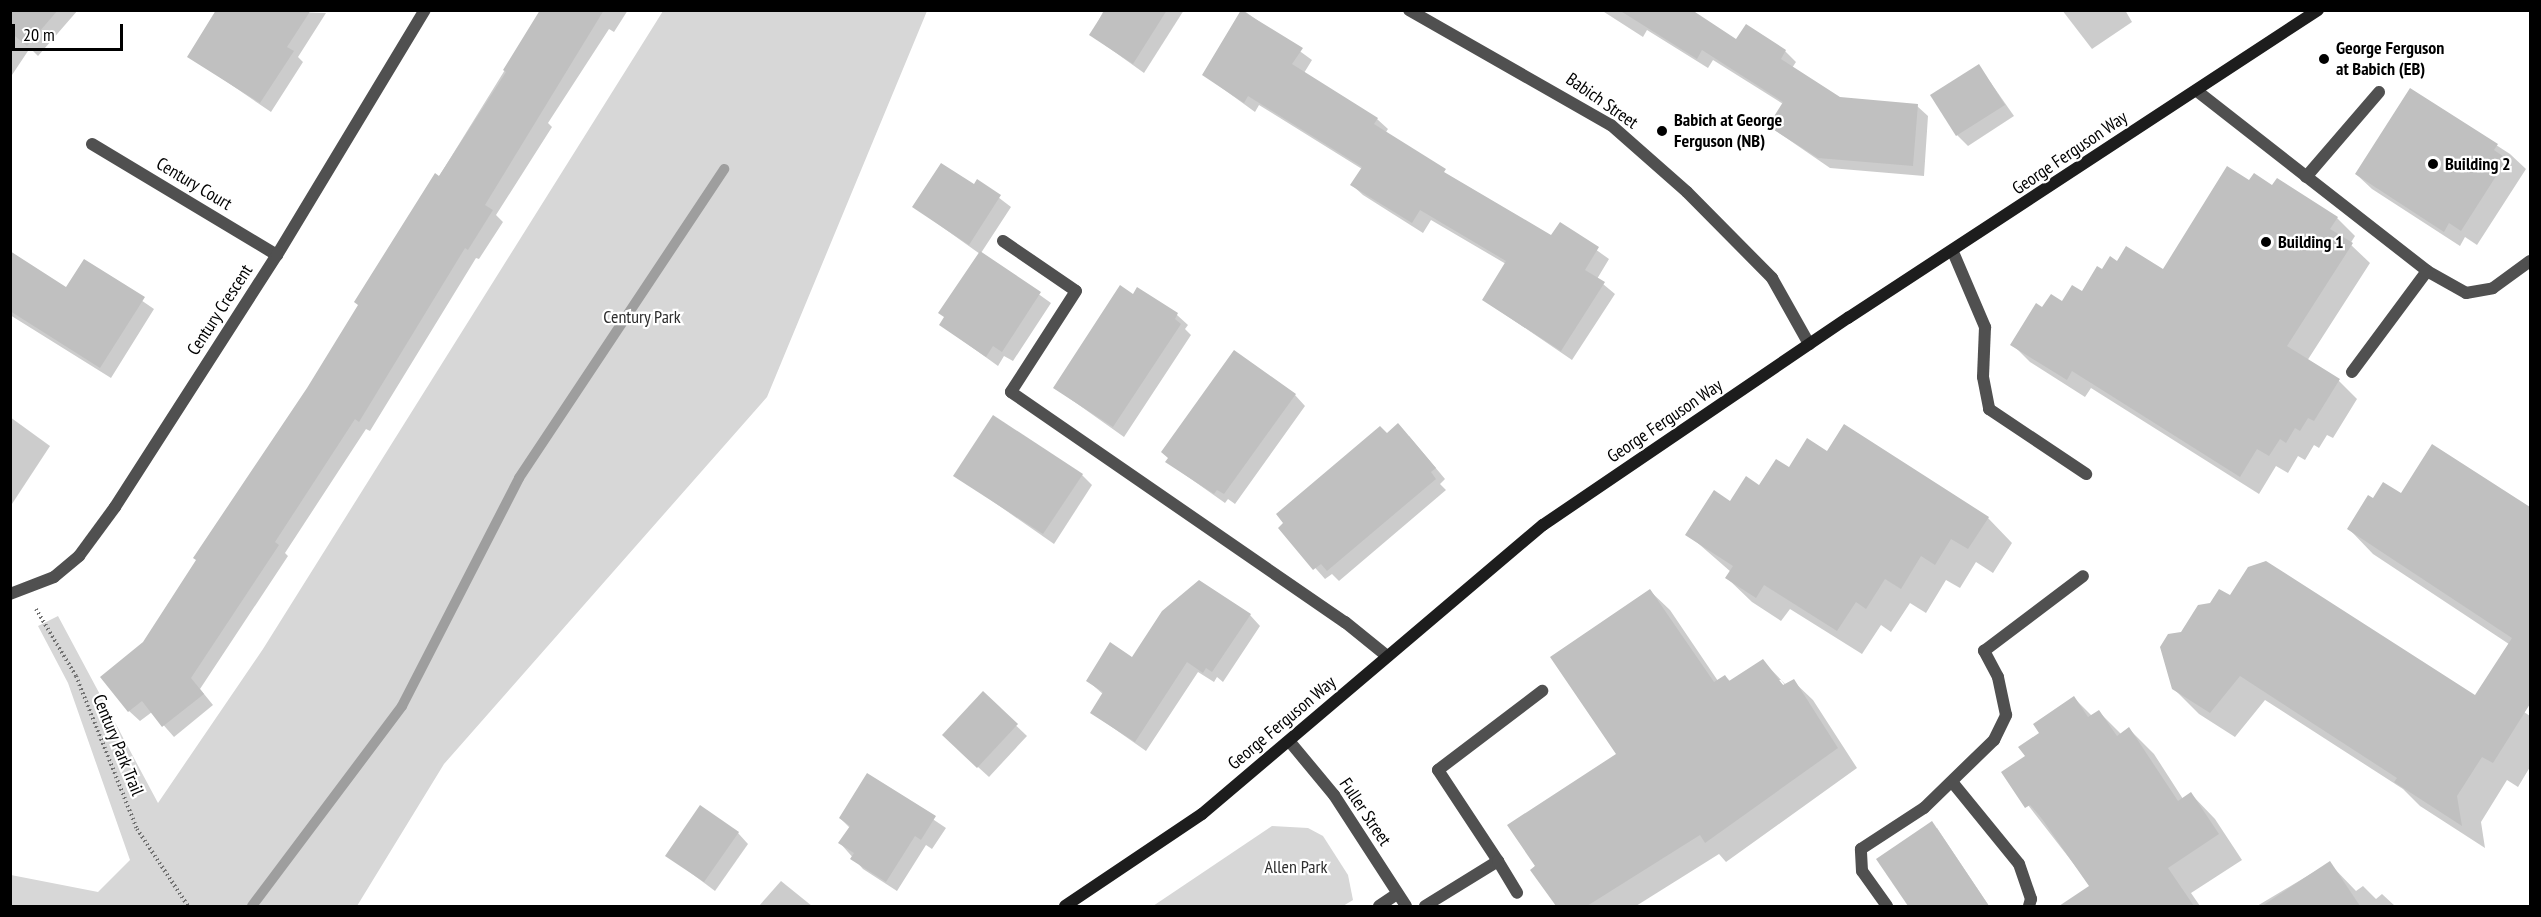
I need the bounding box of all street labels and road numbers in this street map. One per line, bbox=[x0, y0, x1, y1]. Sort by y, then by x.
street label: Babich Street bbox=[1562, 68, 1642, 134]
street label: George Ferguson Way bbox=[2008, 106, 2132, 200]
street label: Century Court bbox=[152, 153, 236, 215]
street label: Century Crescent bbox=[183, 260, 257, 360]
street label: George Ferguson Way bbox=[1603, 374, 1727, 468]
street label: George Ferguson Way bbox=[1224, 672, 1340, 774]
street label: Century Park Trail bbox=[88, 691, 148, 799]
street label: Fuller Street bbox=[1334, 774, 1396, 850]

